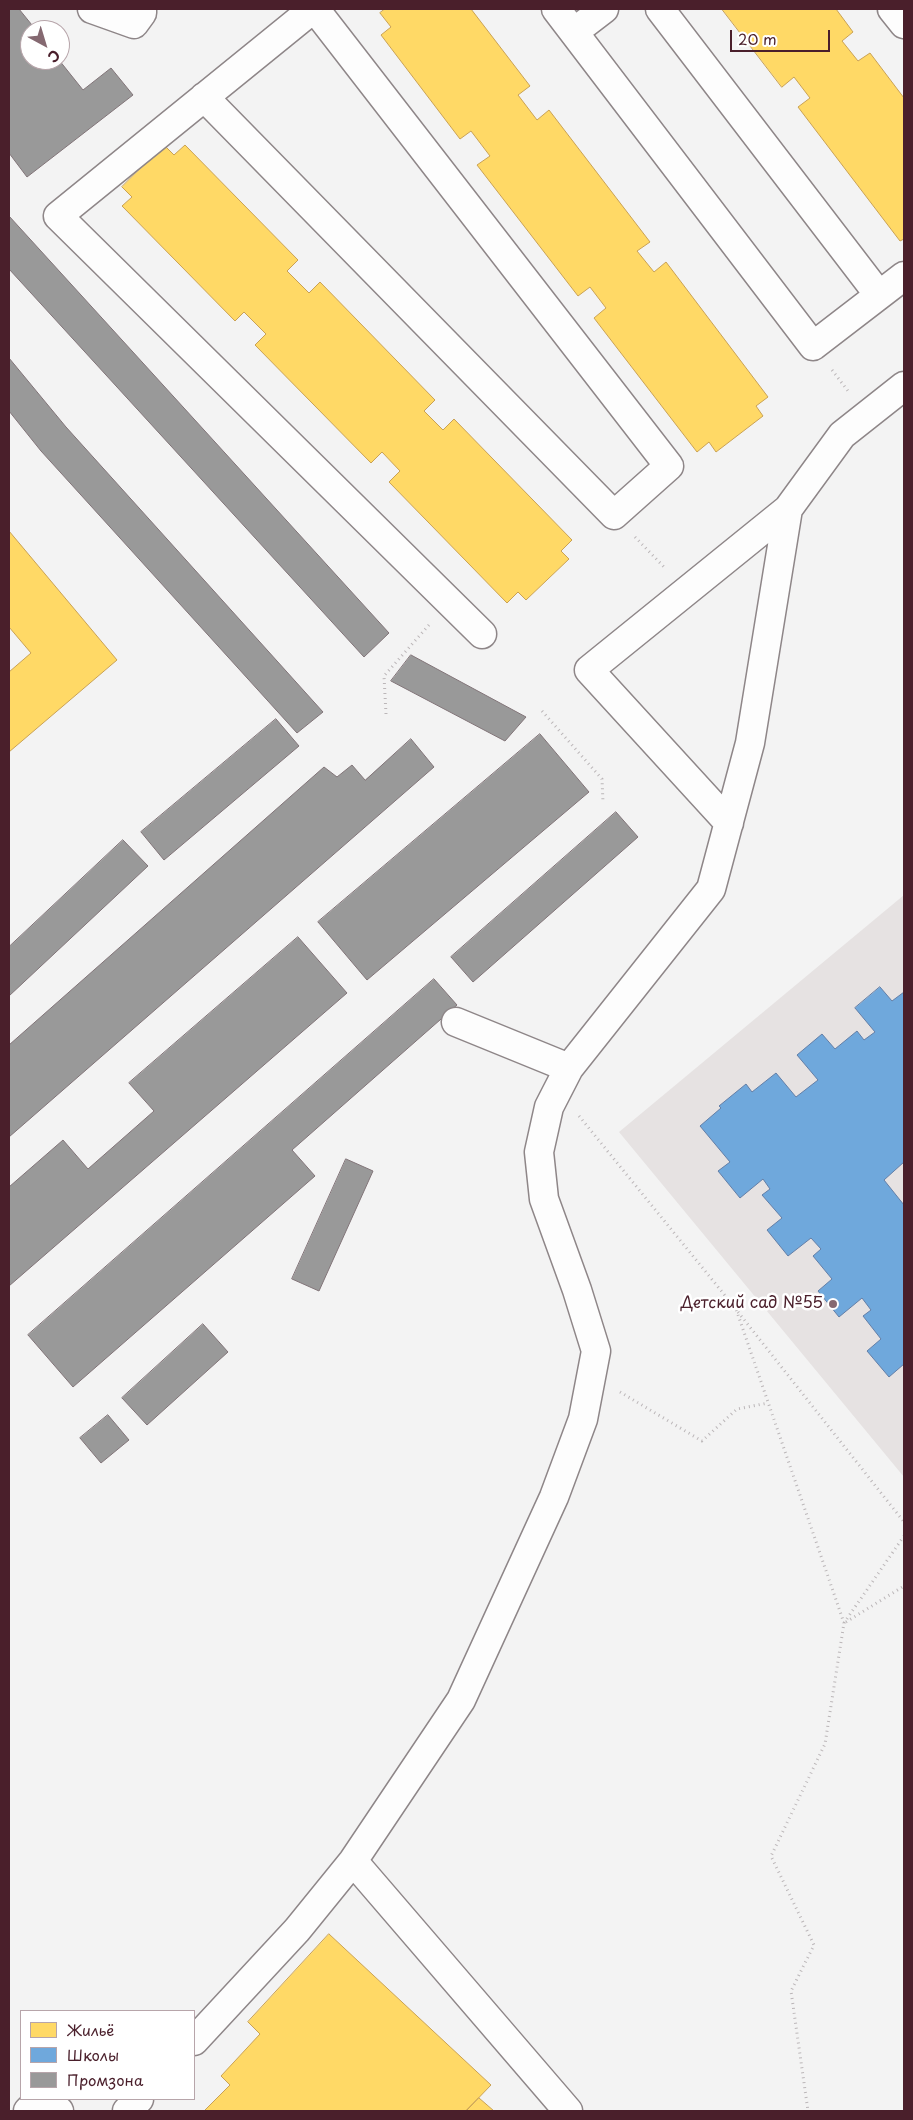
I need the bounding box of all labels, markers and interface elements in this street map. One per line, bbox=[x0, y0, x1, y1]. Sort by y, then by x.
north arrow bbox=[20, 20, 70, 70]
scale bar bbox=[733, 20, 833, 52]
text: 20 m bbox=[738, 27, 777, 50]
text: С bbox=[43, 45, 65, 68]
place label: Детский сад №55 bbox=[681, 1294, 823, 1314]
marker: Детский сад №55 bbox=[827, 1298, 839, 1310]
legend bbox=[20, 2010, 195, 2100]
text: Жильё bbox=[67, 2018, 114, 2041]
text: Школы bbox=[67, 2043, 119, 2066]
text: Промзона bbox=[67, 2068, 143, 2091]

